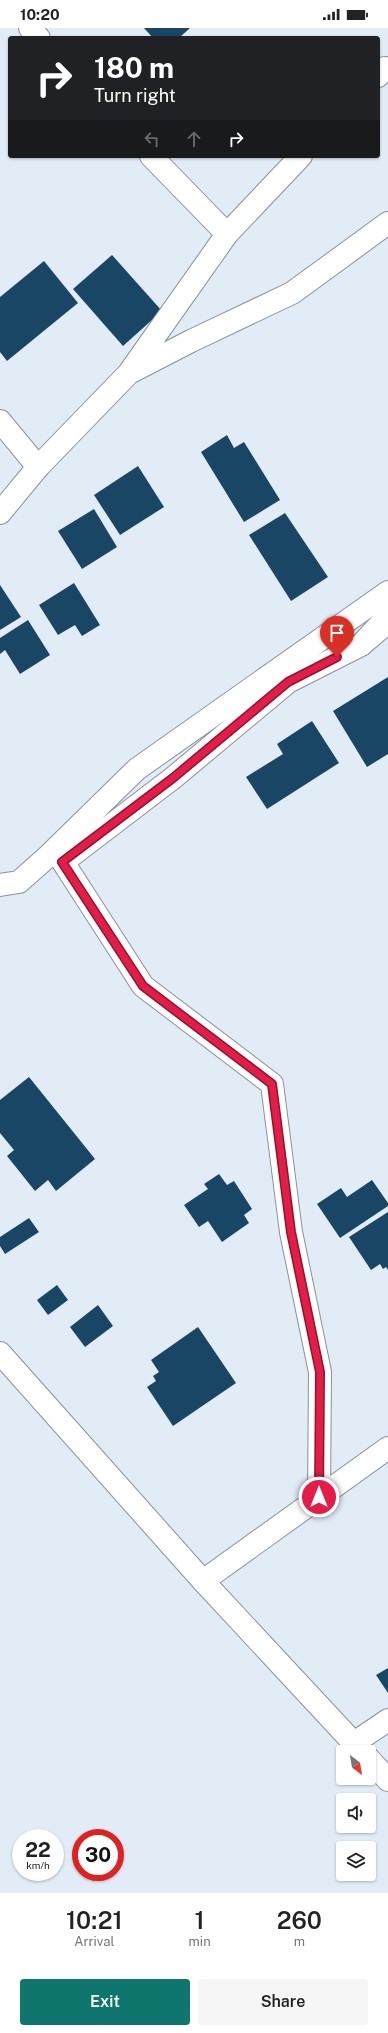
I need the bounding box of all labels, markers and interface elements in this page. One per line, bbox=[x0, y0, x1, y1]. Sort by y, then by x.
text: 10:20 bbox=[20, 6, 60, 23]
text: 180 m bbox=[94, 51, 174, 84]
icon: right bbox=[28, 52, 80, 104]
text: Turn right bbox=[94, 85, 176, 106]
icon: left bbox=[141, 128, 163, 150]
icon: ahead bbox=[183, 128, 205, 150]
icon: right bbox=[225, 128, 247, 150]
pin bbox=[320, 616, 354, 657]
icon: arrive bbox=[326, 622, 348, 644]
position arrow bbox=[298, 1476, 340, 1518]
north arrow bbox=[336, 1745, 376, 1785]
map controls bbox=[336, 1745, 376, 1881]
button: sound bbox=[336, 1793, 376, 1833]
speed limit sign: 30 bbox=[72, 1829, 124, 1881]
text: 22 bbox=[25, 1838, 51, 1862]
button: layers bbox=[336, 1841, 376, 1881]
text: km/h bbox=[26, 1859, 50, 1871]
text: 10:21 bbox=[66, 1906, 123, 1934]
text: 1 bbox=[195, 1906, 205, 1934]
text: 260 bbox=[277, 1906, 322, 1934]
text: Arrival bbox=[74, 1934, 114, 1949]
text: min bbox=[189, 1934, 211, 1949]
text: m bbox=[294, 1934, 305, 1949]
button: Exit bbox=[20, 1979, 190, 2025]
button: Share bbox=[198, 1979, 368, 2025]

